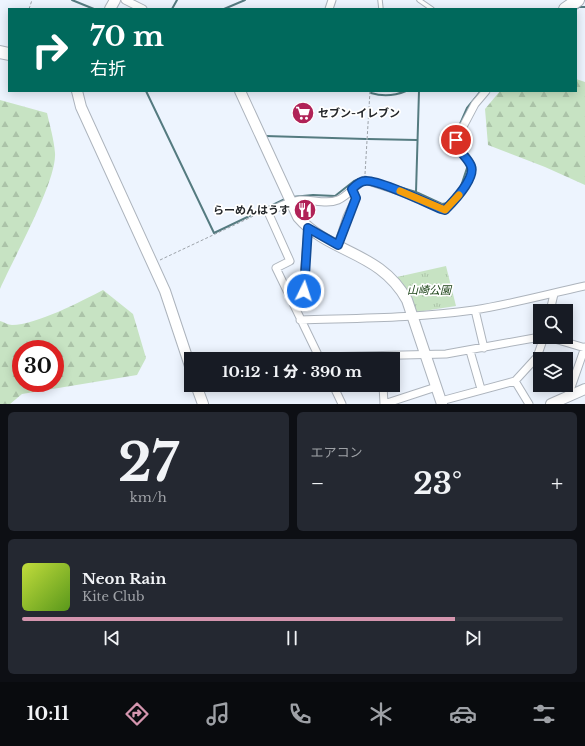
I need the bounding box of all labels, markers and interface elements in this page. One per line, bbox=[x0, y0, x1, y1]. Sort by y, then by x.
text: 70 m bbox=[90, 19, 164, 54]
icon: right bbox=[24, 24, 76, 76]
text: 右折 bbox=[90, 58, 126, 80]
supermarket icon: セブン-イレブン bbox=[290, 100, 316, 126]
place label: セブン-イレブン bbox=[318, 106, 400, 120]
pin bbox=[439, 123, 473, 157]
icon: arrive bbox=[445, 129, 467, 151]
restaurant icon: らーめんはうす bbox=[292, 197, 318, 223]
place label: らーめんはうす bbox=[213, 203, 290, 217]
position arrow bbox=[283, 270, 325, 312]
park label: 山崎公園 bbox=[407, 283, 453, 297]
map controls bbox=[533, 304, 573, 392]
button: search bbox=[533, 304, 573, 344]
speed limit sign: 30 bbox=[12, 340, 64, 392]
button: layers bbox=[533, 352, 573, 392]
text: 10:12 · 1 分 · 390 m bbox=[222, 362, 362, 381]
text: 27 bbox=[118, 431, 179, 495]
text: エアコン bbox=[311, 444, 363, 461]
text: 23° bbox=[413, 465, 462, 502]
text: − bbox=[311, 470, 324, 497]
text: + bbox=[551, 470, 563, 497]
text: km/h bbox=[130, 489, 167, 506]
text: Neon Rain bbox=[82, 569, 166, 588]
text: Kite Club bbox=[82, 588, 145, 605]
icon: previous bbox=[101, 627, 123, 649]
icon: pause bbox=[281, 627, 303, 649]
icon: next bbox=[462, 627, 484, 649]
icon: directions bbox=[123, 700, 151, 728]
icon: music bbox=[204, 700, 232, 728]
icon: phone bbox=[286, 700, 314, 728]
icon: climate bbox=[367, 700, 395, 728]
icon: car bbox=[449, 700, 477, 728]
icon: filters bbox=[530, 700, 558, 728]
text: 10:11 bbox=[27, 703, 69, 725]

